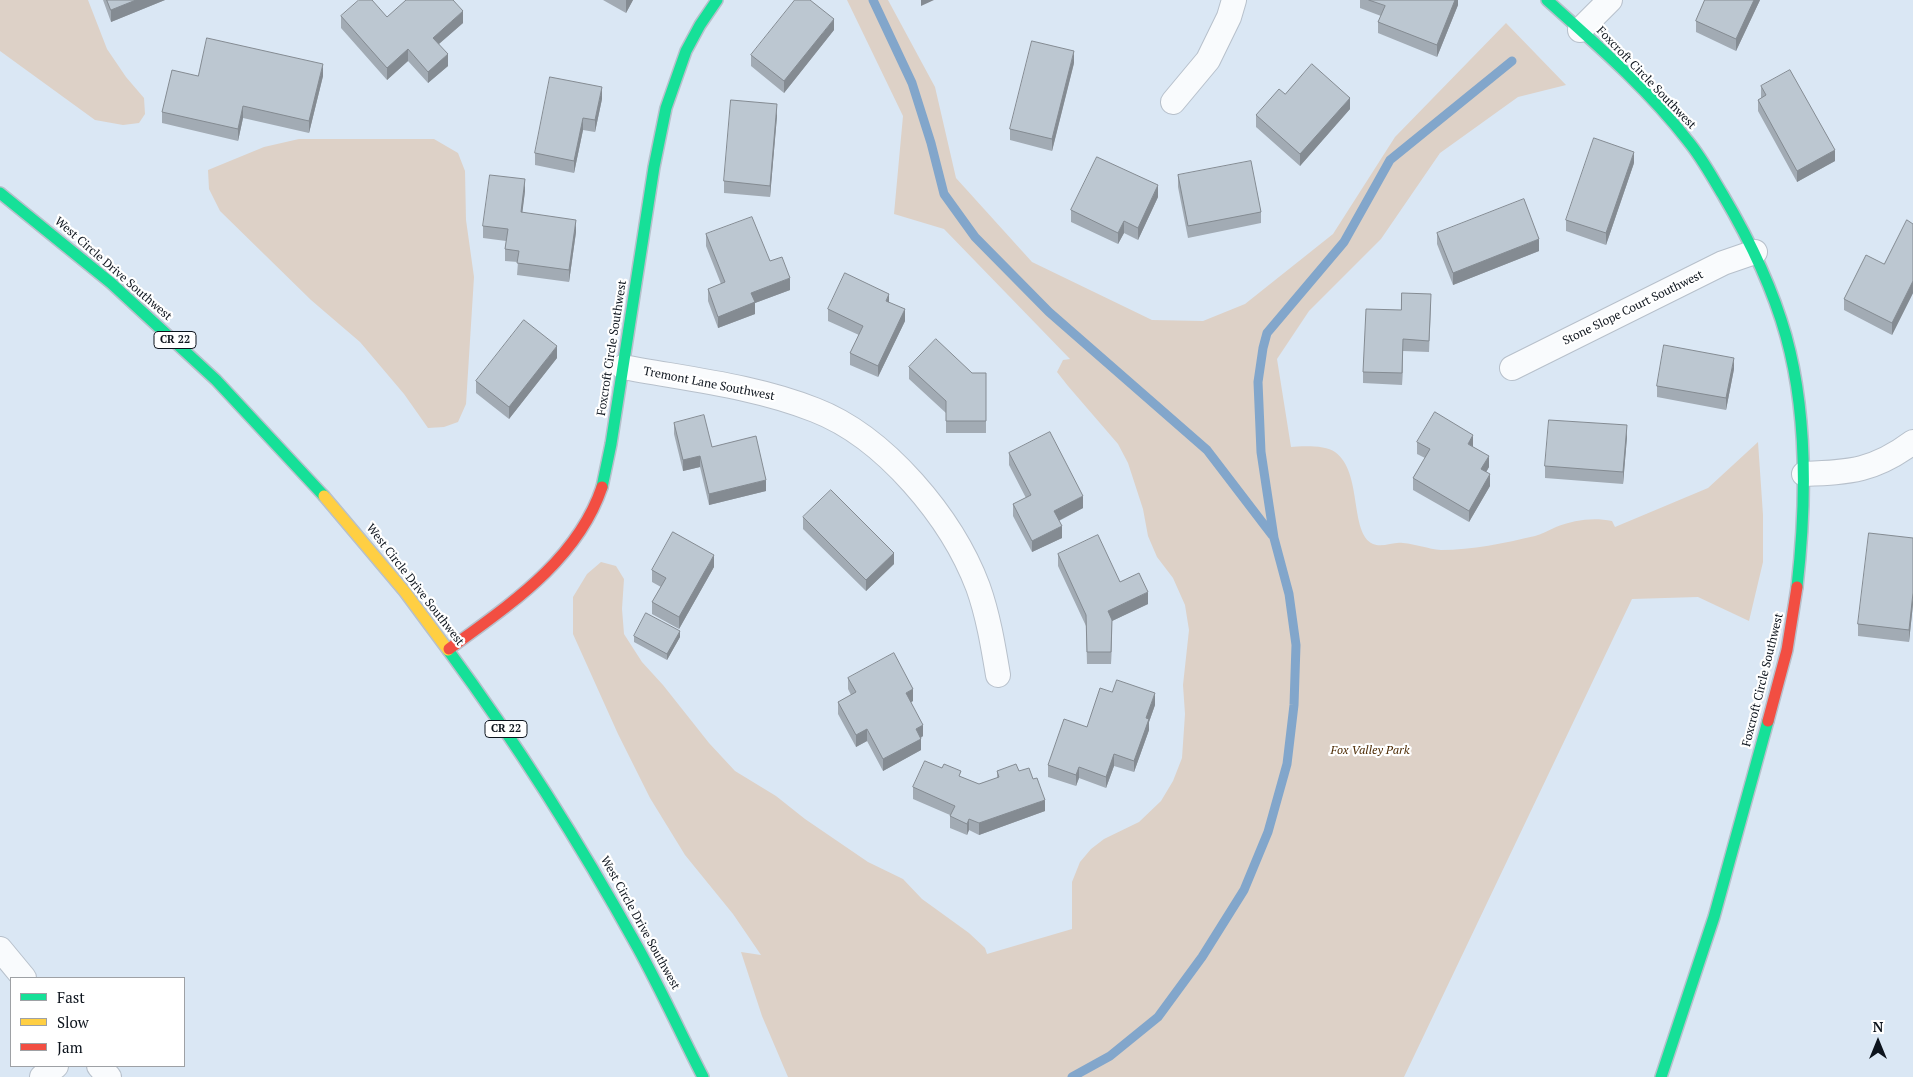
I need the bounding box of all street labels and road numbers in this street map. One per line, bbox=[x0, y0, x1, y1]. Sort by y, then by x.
street label: Foxcroft Circle Southwest bbox=[1593, 24, 1699, 132]
street label: West Circle Drive Southwest bbox=[52, 214, 174, 324]
street label: Stone Slope Court Southwest bbox=[1560, 268, 1706, 348]
street label: Foxcroft Circle Southwest bbox=[594, 279, 630, 417]
road number: CR 22 bbox=[154, 332, 196, 348]
street label: Tremont Lane Southwest bbox=[642, 364, 776, 404]
street label: West Circle Drive Southwest bbox=[363, 521, 467, 649]
street label: Foxcroft Circle Southwest bbox=[1739, 612, 1787, 748]
road number: CR 22 bbox=[485, 721, 527, 738]
street label: West Circle Drive Southwest bbox=[597, 854, 683, 992]

